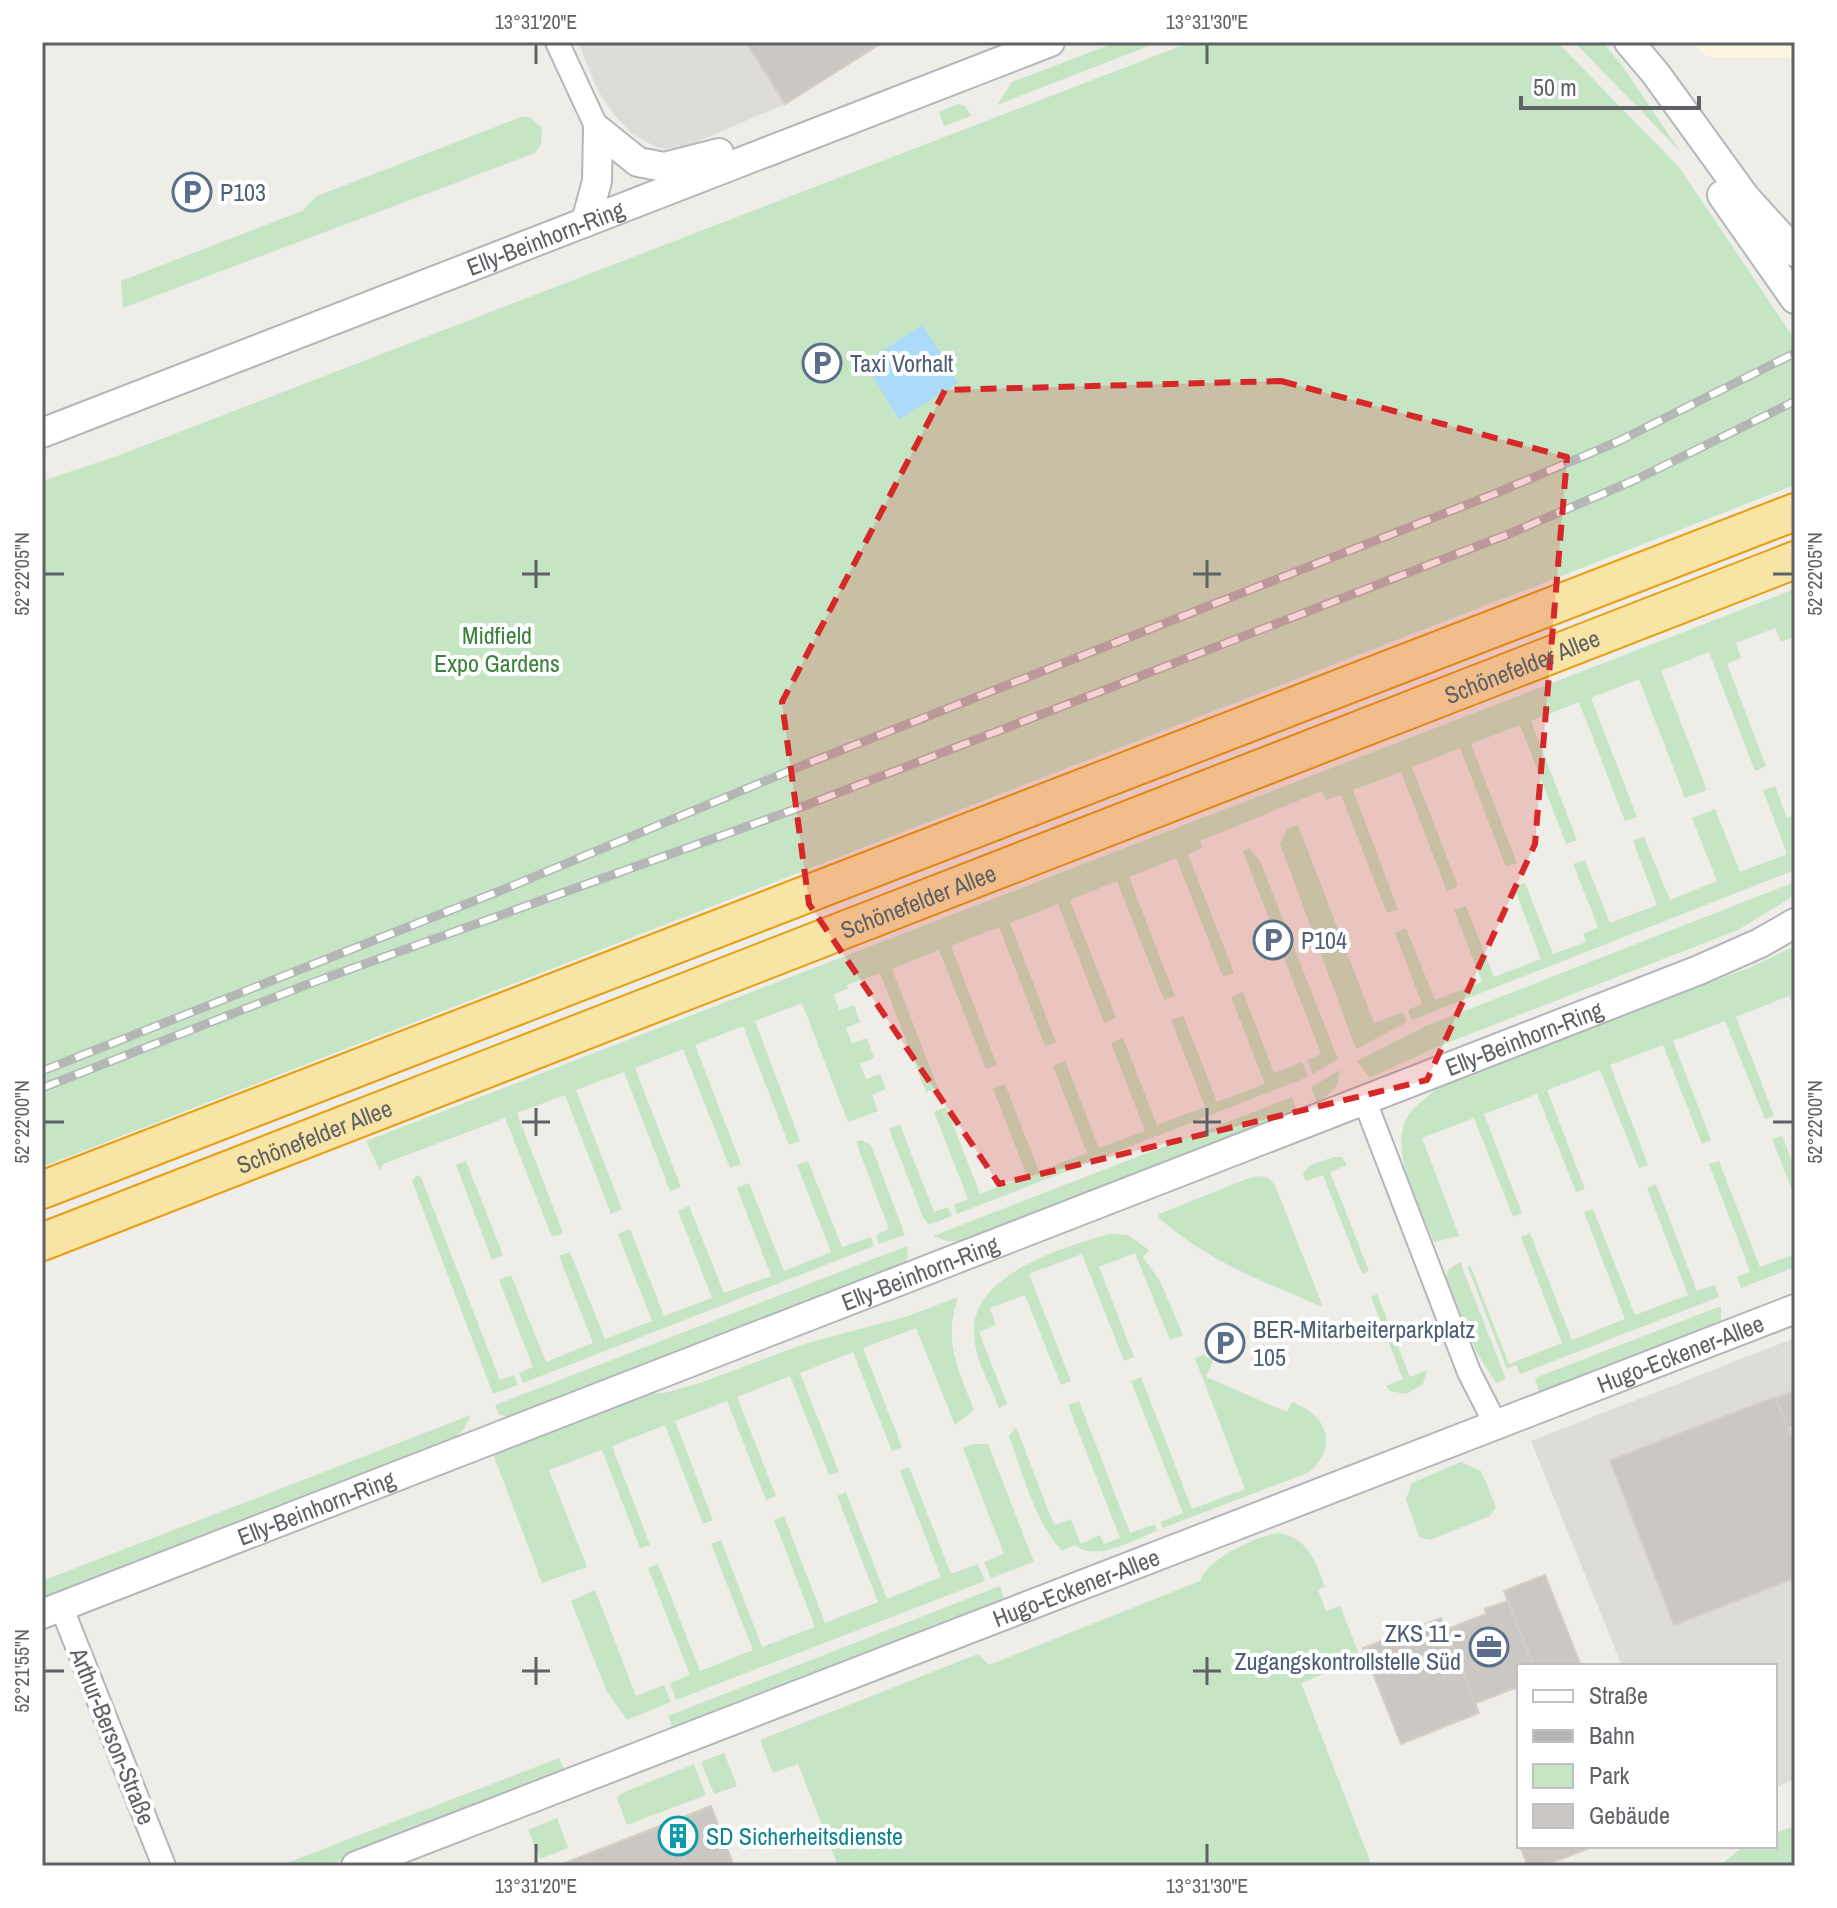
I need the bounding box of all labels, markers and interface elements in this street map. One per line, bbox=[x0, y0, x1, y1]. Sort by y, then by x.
text: 13°31'20"E bbox=[495, 8, 577, 35]
text: 13°31'30"E bbox=[1166, 8, 1248, 35]
scale bar bbox=[1521, 60, 1699, 110]
text: 50 m bbox=[1533, 71, 1577, 103]
parking icon: P103 bbox=[171, 171, 213, 213]
place label: P103 bbox=[220, 176, 266, 208]
street label: Elly-Beinhorn-Ring bbox=[462, 193, 629, 283]
parking icon: Taxi Vorhalt bbox=[801, 342, 843, 384]
place label: Taxi Vorhalt bbox=[850, 347, 954, 379]
text: 52°22'05"N bbox=[8, 532, 35, 616]
text: 52°22'05"N bbox=[1801, 532, 1828, 616]
park label: Midfield Expo Gardens bbox=[434, 619, 560, 679]
street label: Schönefelder Allee bbox=[1440, 622, 1604, 711]
street label: Schönefelder Allee bbox=[836, 856, 1000, 946]
parking icon: P104 bbox=[1252, 919, 1294, 961]
place label: P104 bbox=[1301, 924, 1347, 956]
street label: Elly-Beinhorn-Ring bbox=[1441, 993, 1607, 1083]
text: 52°22'00"N bbox=[8, 1080, 35, 1164]
text: 52°22'00"N bbox=[1801, 1080, 1828, 1164]
street label: Schönefelder Allee bbox=[232, 1091, 396, 1181]
street label: Elly-Beinhorn-Ring bbox=[837, 1228, 1003, 1318]
street label: Hugo-Eckener-Allee bbox=[1592, 1307, 1768, 1400]
place label: BER-Mitarbeiterparkplatz 105 bbox=[1253, 1313, 1475, 1373]
parking icon: BER-Mitarbeiterparkplatz 105 bbox=[1204, 1322, 1246, 1364]
street label: Elly-Beinhorn-Ring bbox=[233, 1462, 399, 1553]
street label: Hugo-Eckener-Allee bbox=[988, 1541, 1164, 1634]
place label: ZKS 11 - Zugangskontrollstelle Süd bbox=[1235, 1617, 1461, 1677]
office icon: ZKS 11 - Zugangskontrollstelle Süd bbox=[1468, 1626, 1510, 1668]
text: 52°21'55"N bbox=[8, 1629, 35, 1713]
street label: Arthur-Berson-Straße bbox=[63, 1642, 163, 1829]
legend bbox=[1517, 1664, 1777, 1848]
text: Straße bbox=[1589, 1679, 1648, 1711]
text: Bahn bbox=[1589, 1719, 1635, 1751]
text: Park bbox=[1589, 1759, 1630, 1791]
text: Gebäude bbox=[1589, 1799, 1670, 1831]
building icon: SD Sicherheitsdienste bbox=[657, 1815, 699, 1857]
place label: SD Sicherheitsdienste bbox=[706, 1820, 903, 1852]
text: 13°31'20"E bbox=[495, 1872, 577, 1899]
text: 13°31'30"E bbox=[1166, 1872, 1248, 1899]

